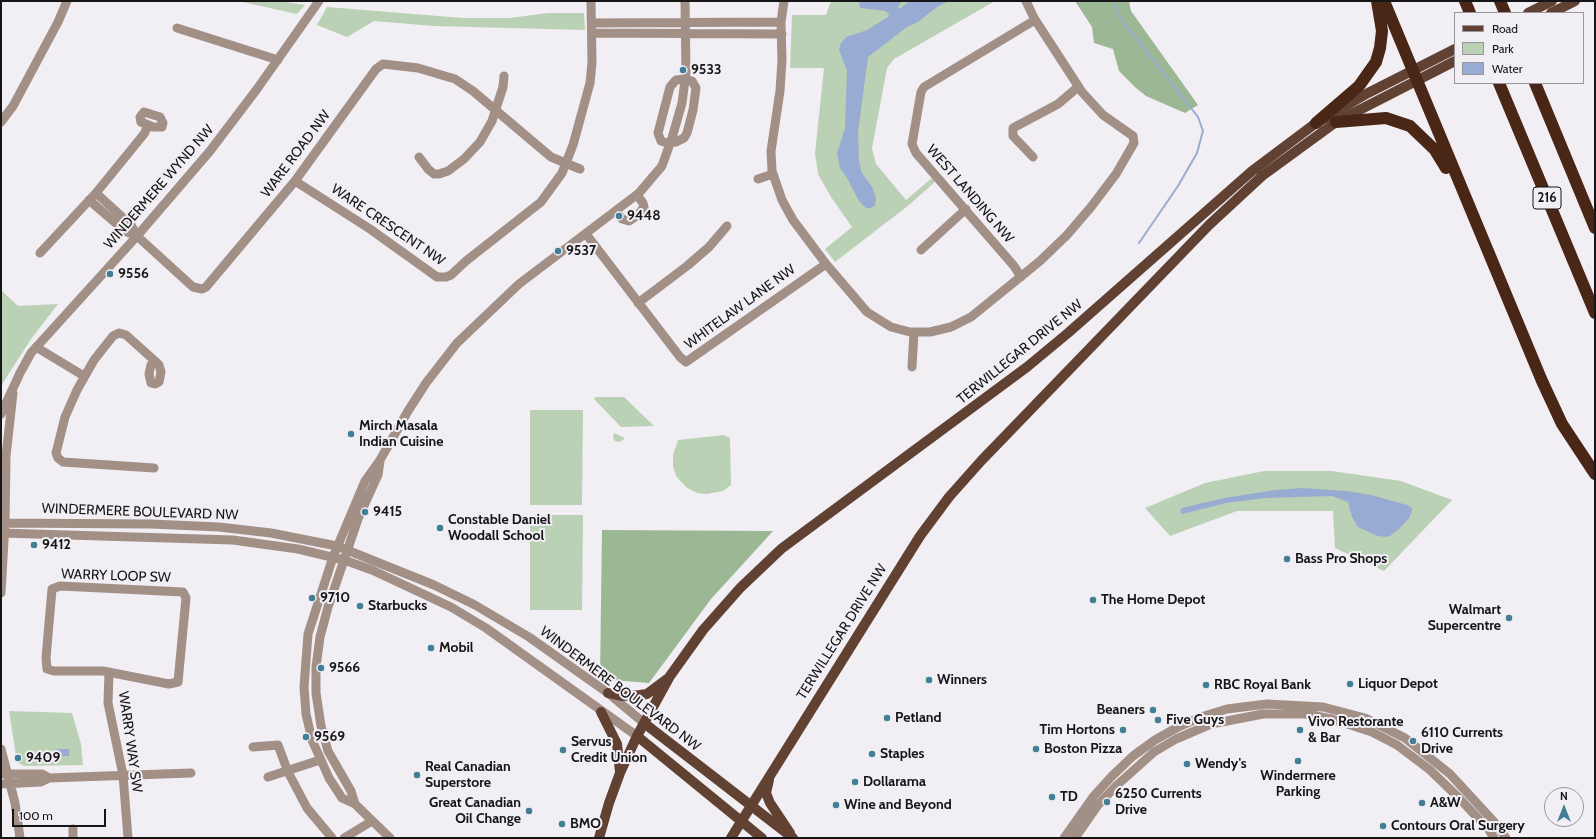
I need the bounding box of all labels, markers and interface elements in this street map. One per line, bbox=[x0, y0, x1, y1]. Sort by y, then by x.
legend bbox=[1454, 12, 1584, 84]
text: Road bbox=[1492, 21, 1518, 36]
text: Park bbox=[1492, 41, 1514, 56]
text: Water bbox=[1492, 61, 1522, 76]
place label: 9533 bbox=[691, 62, 721, 78]
marker: 9533 bbox=[678, 65, 688, 75]
street label: WARE ROAD NW bbox=[258, 107, 334, 201]
street label: WINDERMERE WYND NW bbox=[101, 122, 217, 252]
street label: WEST LANDING NW bbox=[923, 141, 1017, 247]
street label: WARE CRESCENT NW bbox=[328, 181, 448, 269]
road number: 216 bbox=[1533, 187, 1561, 209]
place label: 9448 bbox=[627, 208, 661, 224]
marker: 9448 bbox=[614, 211, 624, 221]
place label: 9537 bbox=[566, 243, 596, 259]
marker: 9537 bbox=[553, 246, 563, 256]
street label: WHITELAW LANE NW bbox=[681, 261, 799, 353]
place label: 9556 bbox=[118, 266, 149, 282]
marker: 9556 bbox=[105, 269, 115, 279]
street label: TERWILLEGAR DRIVE NW bbox=[954, 296, 1086, 408]
place label: Mirch Masala Indian Cuisine bbox=[359, 418, 443, 450]
marker: Mirch Masala Indian Cuisine bbox=[346, 429, 356, 439]
street label: WINDERMERE BOULEVARD NW bbox=[41, 500, 239, 524]
place label: 9415 bbox=[373, 504, 402, 520]
marker: 9415 bbox=[360, 507, 370, 517]
place label: Constable Daniel Woodall School bbox=[448, 512, 551, 544]
marker: Constable Daniel Woodall School bbox=[435, 523, 445, 533]
place label: 9412 bbox=[42, 537, 71, 553]
marker: 9412 bbox=[29, 540, 39, 550]
place label: Bass Pro Shops bbox=[1295, 551, 1387, 567]
marker: Bass Pro Shops bbox=[1282, 554, 1292, 564]
street label: TERWILLEGAR DRIVE NW bbox=[793, 561, 891, 703]
street label: WARRY LOOP SW bbox=[61, 566, 171, 586]
place label: 9710 bbox=[320, 590, 350, 606]
place label: The Home Depot bbox=[1101, 592, 1205, 608]
marker: 9710 bbox=[307, 593, 317, 603]
marker: The Home Depot bbox=[1088, 595, 1098, 605]
place label: Starbucks bbox=[368, 598, 427, 614]
marker: Starbucks bbox=[355, 601, 365, 611]
place label: Walmart Supercentre bbox=[1428, 602, 1501, 634]
marker: Walmart Supercentre bbox=[1504, 613, 1514, 623]
street label: WINDERMERE BOULEVARD NW bbox=[536, 623, 704, 755]
place label: Mobil bbox=[439, 640, 473, 656]
marker: Mobil bbox=[426, 643, 436, 653]
place label: 9566 bbox=[329, 660, 360, 676]
marker: 9566 bbox=[316, 663, 326, 673]
place label: Winners bbox=[937, 672, 987, 688]
marker: Winners bbox=[924, 675, 934, 685]
place label: Liquor Depot bbox=[1358, 676, 1438, 692]
place label: RBC Royal Bank bbox=[1214, 677, 1311, 693]
marker: Liquor Depot bbox=[1345, 679, 1355, 689]
marker: RBC Royal Bank bbox=[1201, 680, 1211, 690]
street label: WARRY WAY SW bbox=[115, 690, 145, 794]
place label: Beaners bbox=[1097, 702, 1145, 718]
marker: Beaners bbox=[1148, 705, 1158, 715]
place label: Petland bbox=[895, 710, 942, 726]
place label: Five Guys bbox=[1166, 712, 1224, 728]
marker: Petland bbox=[882, 713, 892, 723]
place label: Vivo Restorante & Bar bbox=[1308, 714, 1404, 746]
marker: Five Guys bbox=[1153, 715, 1163, 725]
place label: Tim Hortons bbox=[1040, 722, 1115, 738]
marker: Tim Hortons bbox=[1118, 725, 1128, 735]
marker: Vivo Restorante & Bar bbox=[1295, 725, 1305, 735]
place label: 6110 Currents Drive bbox=[1421, 725, 1503, 758]
place label: 9569 bbox=[314, 729, 345, 745]
marker: 9569 bbox=[301, 732, 311, 742]
place label: Servus Credit Union bbox=[571, 734, 647, 766]
marker: 6110 Currents Drive bbox=[1408, 736, 1418, 746]
place label: Boston Pizza bbox=[1044, 741, 1122, 757]
marker: Boston Pizza bbox=[1031, 744, 1041, 754]
marker: Servus Credit Union bbox=[558, 745, 568, 755]
place label: Staples bbox=[880, 746, 924, 762]
marker: Staples bbox=[867, 749, 877, 759]
place label: 9409 bbox=[26, 750, 60, 766]
marker: 9409 bbox=[13, 753, 23, 763]
place label: Wendy's bbox=[1195, 756, 1247, 772]
marker: Windermere Parking bbox=[1293, 756, 1303, 766]
place label: Real Canadian Superstore bbox=[425, 759, 511, 792]
marker: Wendy's bbox=[1182, 759, 1192, 769]
place label: Windermere Parking bbox=[1260, 768, 1336, 800]
marker: Real Canadian Superstore bbox=[412, 770, 422, 780]
place label: Dollarama bbox=[863, 774, 926, 790]
marker: Dollarama bbox=[850, 777, 860, 787]
place label: 6250 Currents Drive bbox=[1115, 786, 1202, 818]
north arrow bbox=[1544, 787, 1584, 827]
place label: TD bbox=[1060, 789, 1078, 805]
text: N bbox=[1560, 789, 1568, 803]
marker: TD bbox=[1047, 792, 1057, 802]
place label: Great Canadian Oil Change bbox=[429, 795, 521, 828]
place label: A&W bbox=[1430, 795, 1461, 811]
place label: Wine and Beyond bbox=[844, 797, 952, 813]
marker: 6250 Currents Drive bbox=[1102, 797, 1112, 807]
marker: A&W bbox=[1417, 798, 1427, 808]
marker: Wine and Beyond bbox=[831, 800, 841, 810]
scale bar bbox=[14, 801, 108, 827]
marker: Great Canadian Oil Change bbox=[524, 806, 534, 816]
text: 100 m bbox=[19, 808, 53, 823]
place label: BMO bbox=[570, 816, 601, 832]
place label: Contours Oral Surgery bbox=[1391, 818, 1525, 834]
marker: BMO bbox=[557, 819, 567, 829]
marker: Contours Oral Surgery bbox=[1378, 821, 1388, 831]

